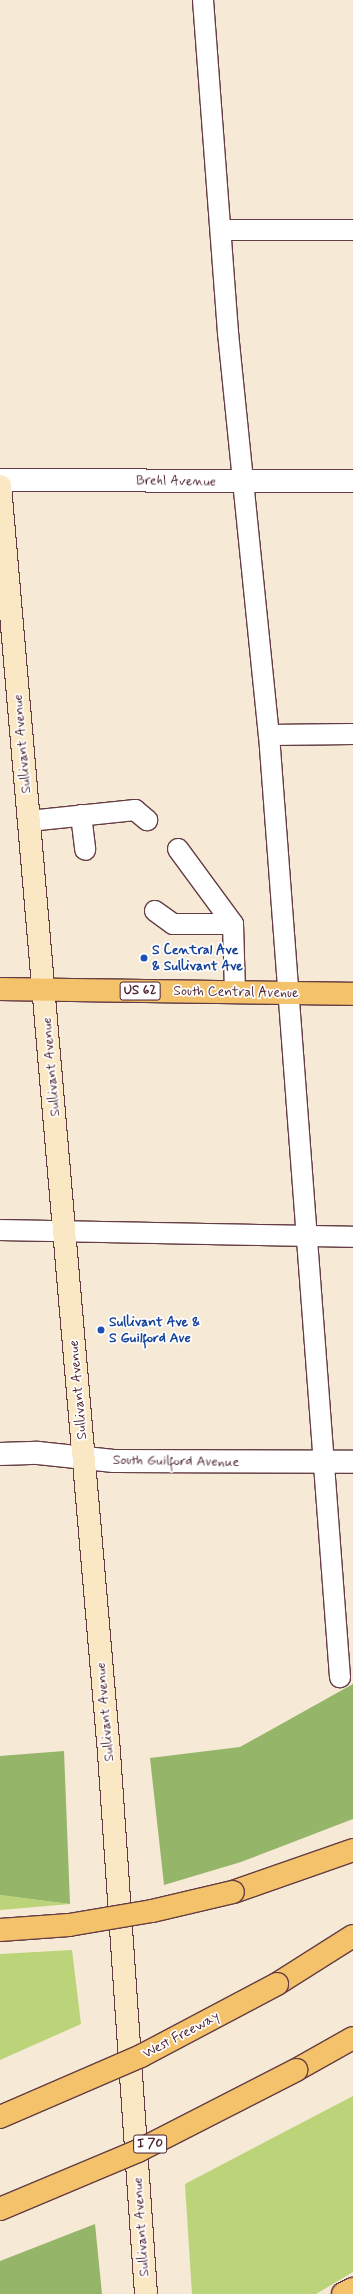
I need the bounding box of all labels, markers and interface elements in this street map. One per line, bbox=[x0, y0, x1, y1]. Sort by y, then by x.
street label: Brehl Avenue bbox=[137, 472, 215, 490]
street label: Sullivant Avenue bbox=[9, 693, 35, 795]
place label: S Central Ave & Sullivant Ave bbox=[152, 942, 243, 974]
marker: S Central Ave & Sullivant Ave bbox=[139, 953, 149, 963]
road number: US 62 bbox=[119, 980, 161, 1002]
street label: South Central Avenue bbox=[171, 982, 301, 1002]
street label: Sullivant Avenue bbox=[38, 1016, 64, 1118]
place label: Sullivant Ave & S Guilford Ave bbox=[109, 1314, 200, 1346]
marker: Sullivant Ave & S Guilford Ave bbox=[96, 1325, 106, 1335]
street label: Sullivant Avenue bbox=[65, 1339, 91, 1441]
street label: South Guilford Avenue bbox=[112, 1451, 240, 1471]
street label: Sullivant Avenue bbox=[92, 1661, 118, 1763]
street label: West Freeway bbox=[140, 2008, 222, 2062]
road number: I 70 bbox=[133, 2133, 167, 2155]
street label: Sullivant Avenue bbox=[129, 2176, 153, 2278]

